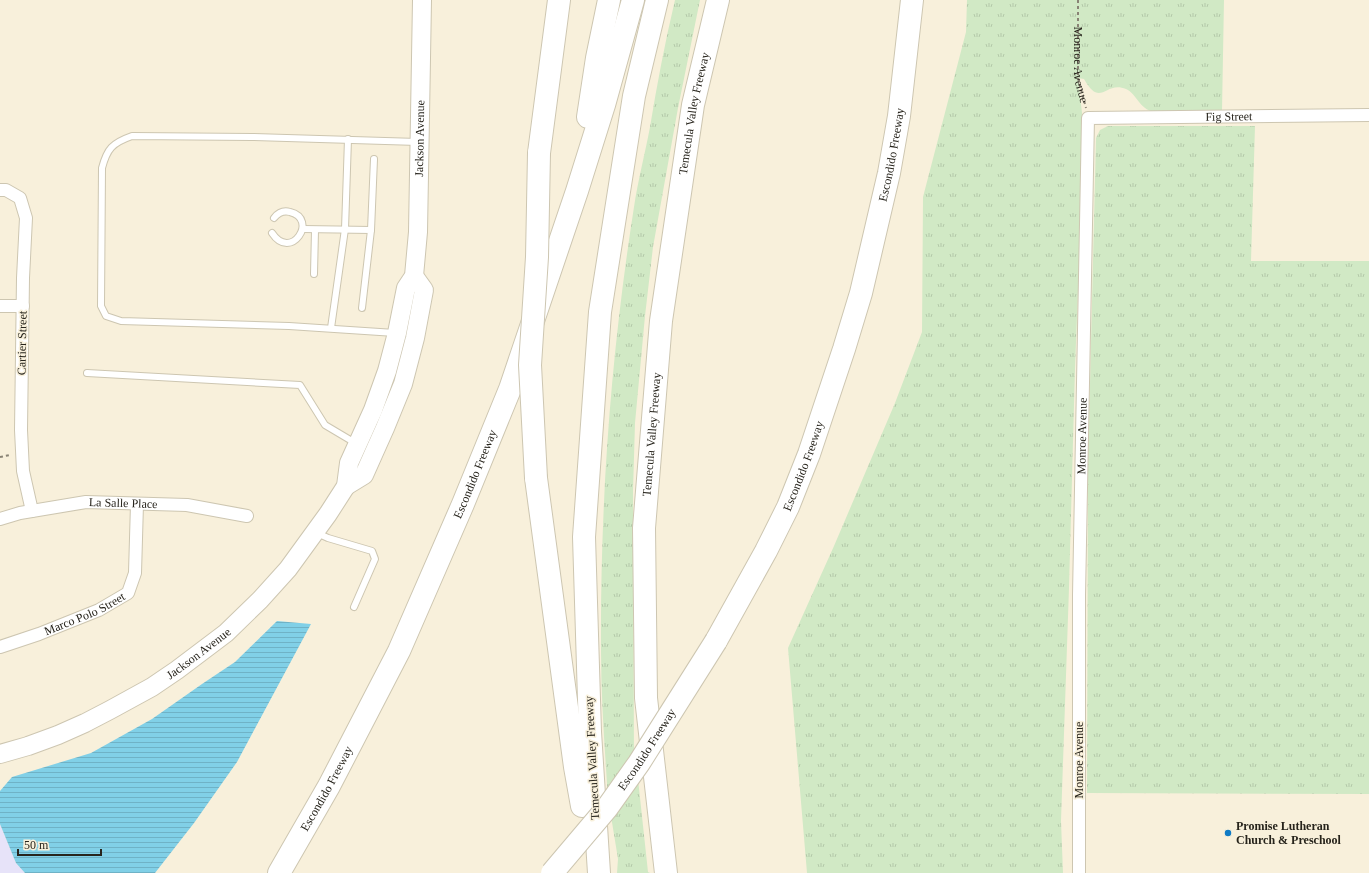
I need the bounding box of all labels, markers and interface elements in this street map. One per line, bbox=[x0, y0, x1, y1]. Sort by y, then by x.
street label: Monroe Avenue bbox=[1071, 27, 1091, 104]
street label: Temecula Valley Freeway bbox=[676, 51, 712, 176]
street label: Jackson Avenue bbox=[412, 100, 427, 177]
street label: Escondido Freeway bbox=[876, 107, 907, 203]
street label: Fig Street bbox=[1205, 109, 1253, 124]
street label: Cartier Street bbox=[14, 310, 30, 375]
street label: Temecula Valley Freeway bbox=[640, 372, 664, 497]
street label: Monroe Avenue bbox=[1074, 398, 1090, 475]
street label: Escondido Freeway bbox=[780, 419, 827, 513]
street label: Escondido Freeway bbox=[450, 428, 500, 521]
street label: La Salle Place bbox=[89, 495, 158, 511]
street label: Marco Polo Street bbox=[42, 589, 128, 638]
street label: Jackson Avenue bbox=[164, 625, 234, 682]
street label: Temecula Valley Freeway bbox=[582, 696, 602, 820]
street label: Escondido Freeway bbox=[615, 706, 679, 793]
street label: Monroe Avenue bbox=[1072, 722, 1086, 798]
street label: Escondido Freeway bbox=[298, 744, 356, 834]
place label: Promise Lutheran Church & Preschool bbox=[1236, 819, 1342, 847]
marker: Promise Lutheran Church & Preschool bbox=[1223, 828, 1233, 838]
scale bar bbox=[18, 831, 101, 857]
text: 50 m bbox=[24, 838, 49, 852]

